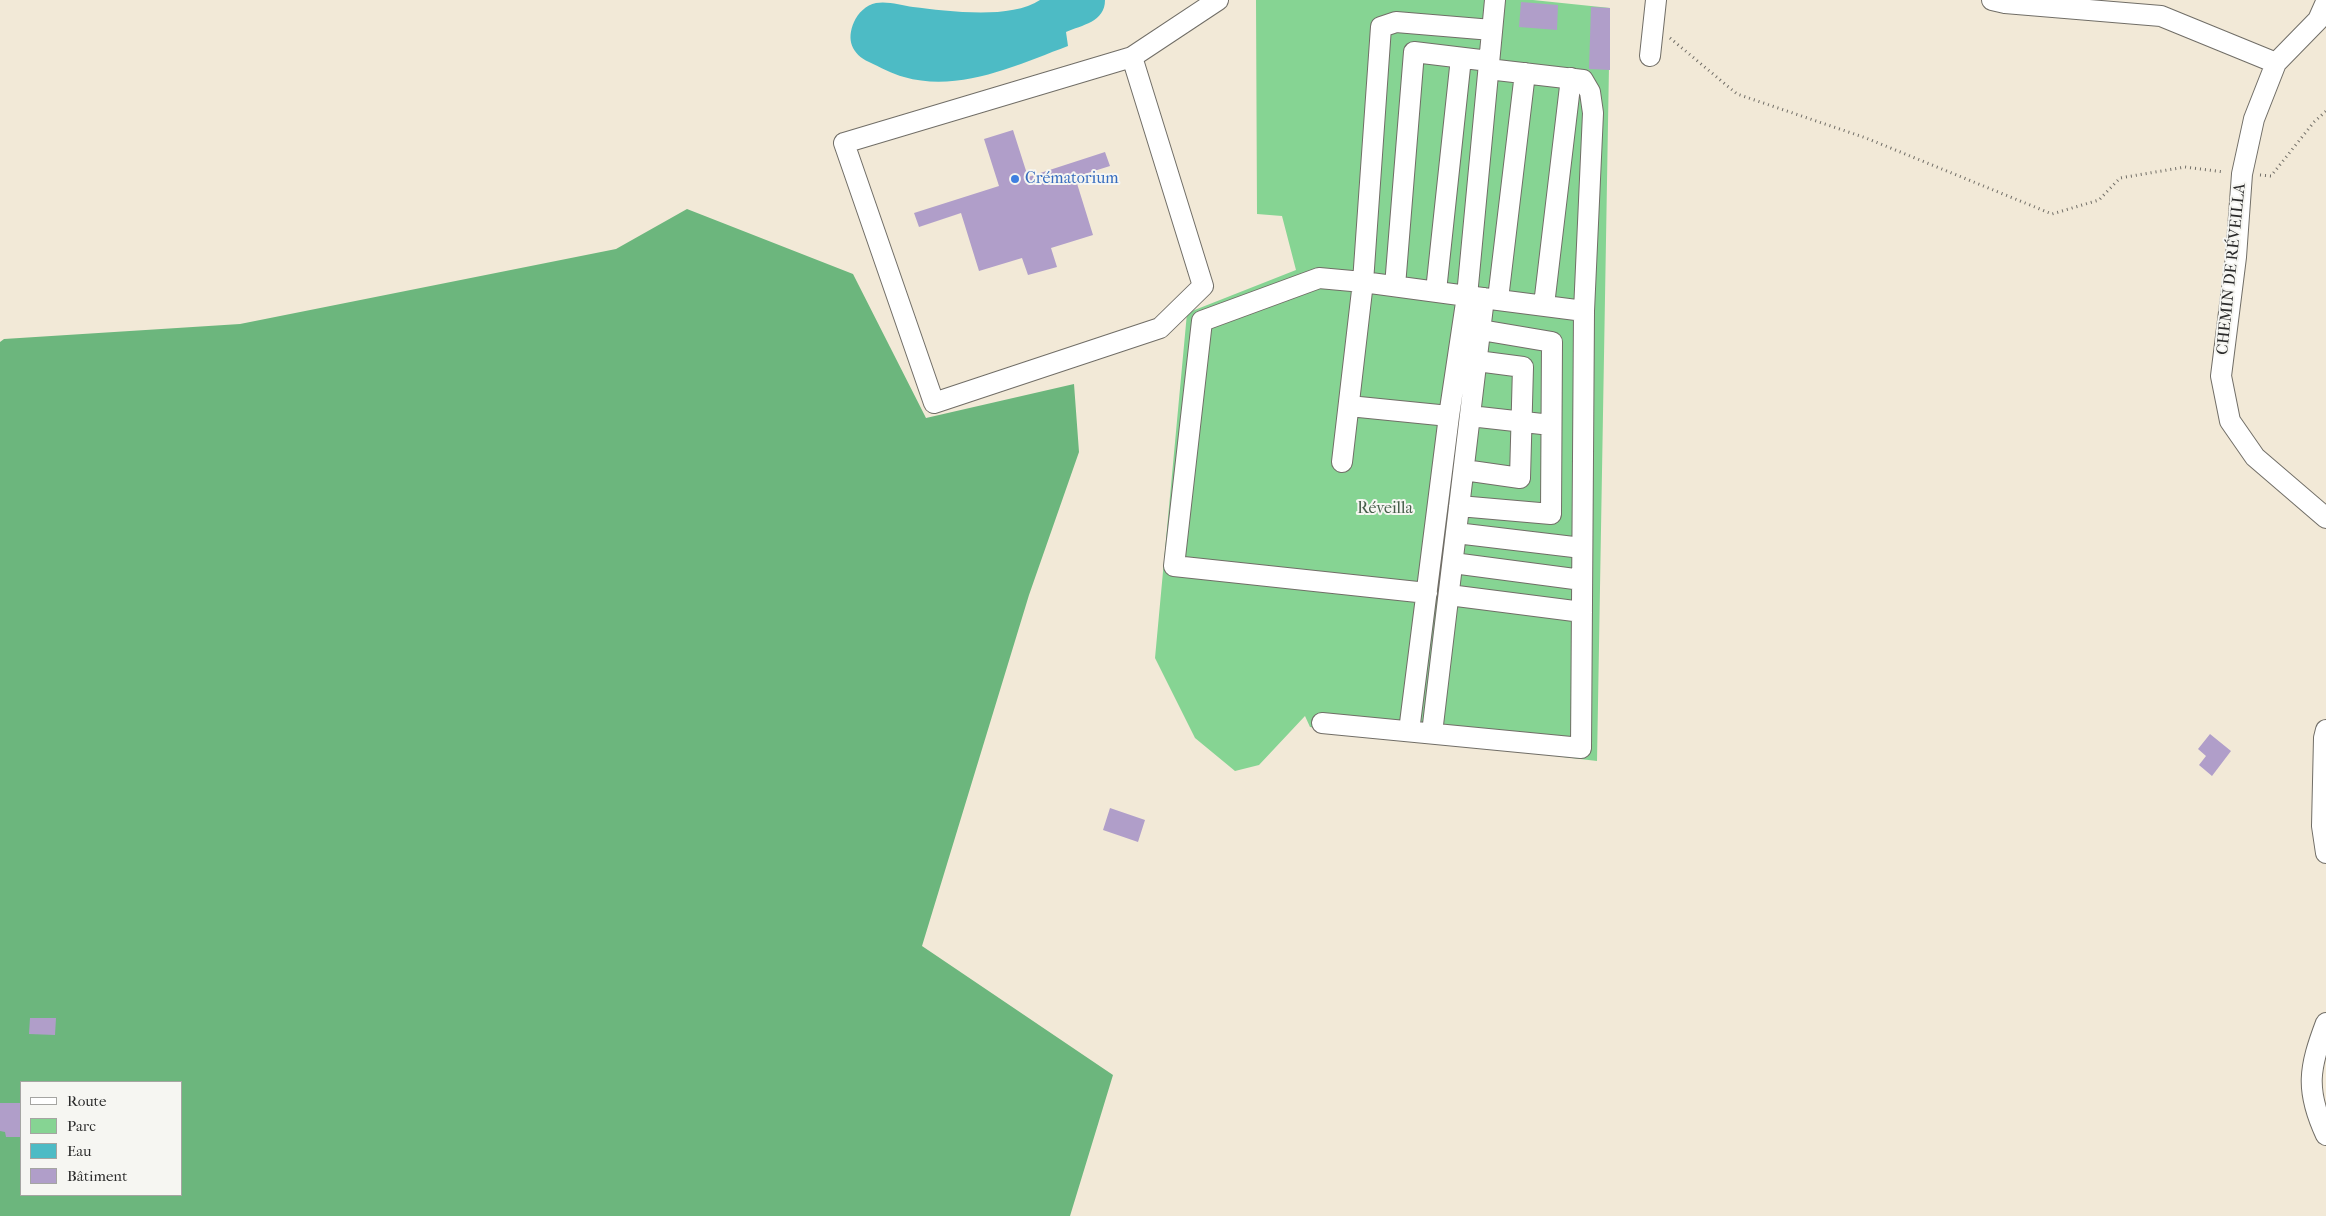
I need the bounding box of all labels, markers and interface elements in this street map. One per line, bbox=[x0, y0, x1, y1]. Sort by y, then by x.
place label: Crématorium bbox=[1025, 169, 1119, 189]
marker: Crématorium bbox=[1009, 173, 1021, 185]
street label: CHEMIN DE RÉVEILLA bbox=[2213, 182, 2251, 356]
park label: Réveilla bbox=[1357, 499, 1413, 519]
legend bbox=[20, 1081, 182, 1196]
text: Route bbox=[67, 1092, 106, 1110]
text: Parc bbox=[67, 1117, 96, 1135]
text: Eau bbox=[67, 1142, 92, 1160]
text: Bâtiment bbox=[67, 1167, 127, 1185]

